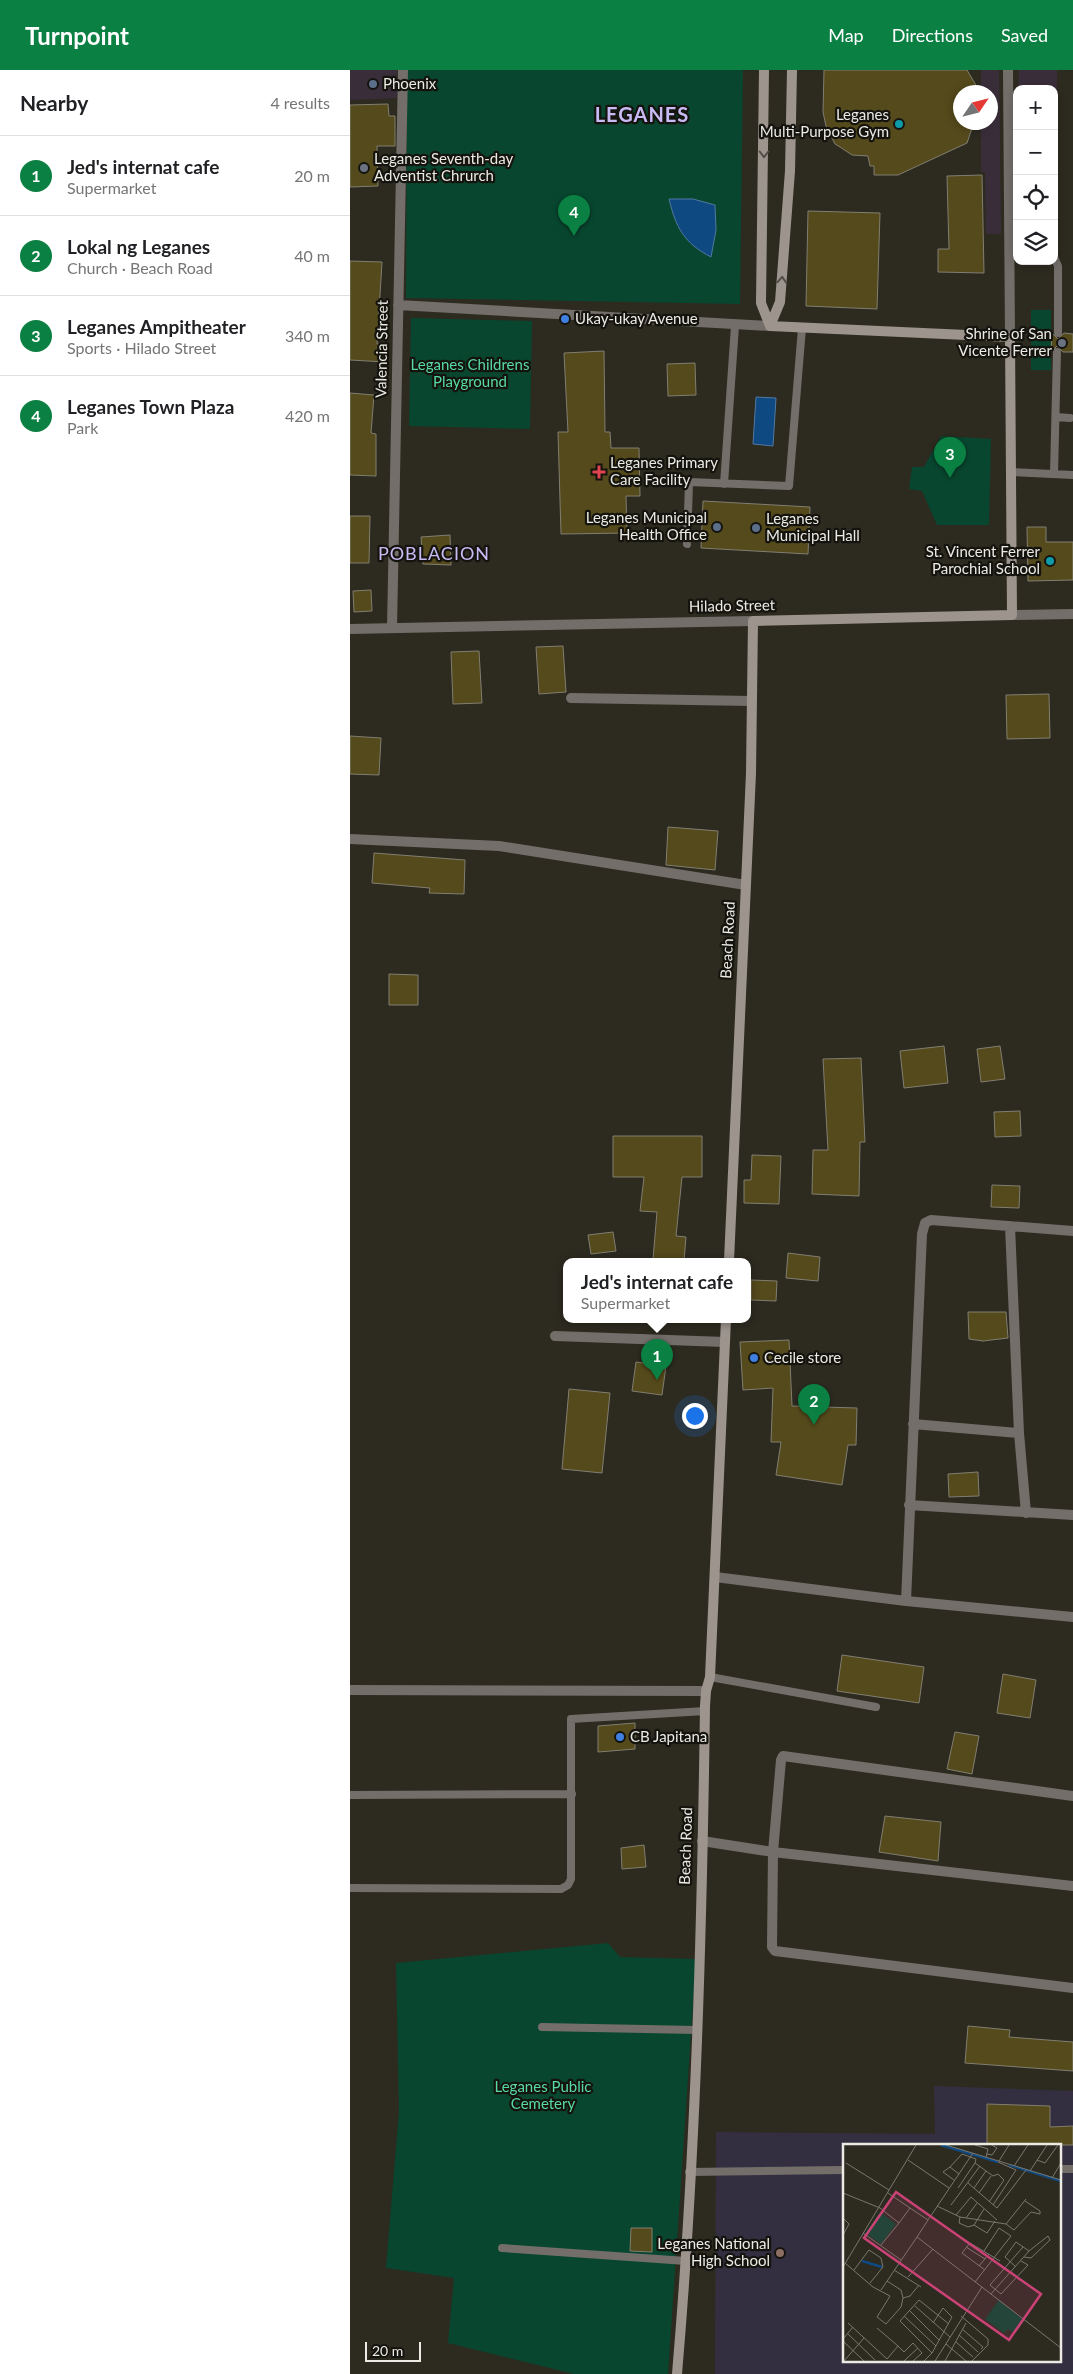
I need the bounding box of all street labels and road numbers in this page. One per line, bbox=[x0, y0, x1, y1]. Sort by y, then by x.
street label: Valencia Street bbox=[371, 299, 391, 398]
street label: Hilado Street bbox=[689, 595, 776, 615]
street label: Beach Road bbox=[716, 901, 738, 979]
street label: Beach Road bbox=[675, 1807, 695, 1885]

